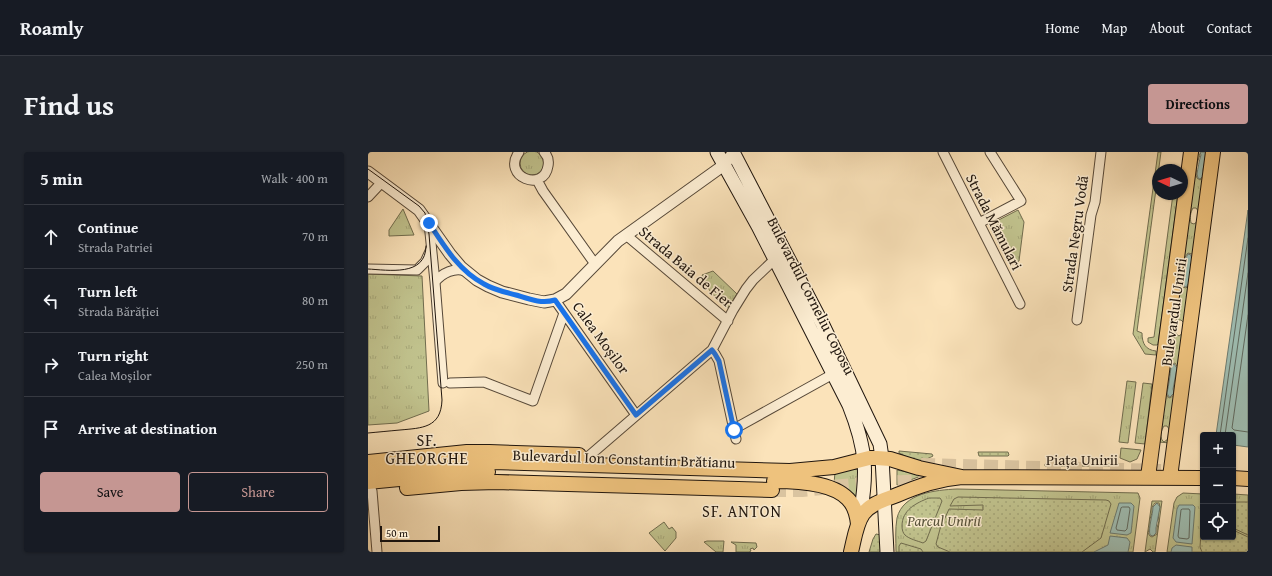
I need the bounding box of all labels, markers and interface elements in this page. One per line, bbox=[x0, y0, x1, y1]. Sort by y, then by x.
text: Roamly bbox=[20, 14, 84, 42]
text: Home bbox=[1045, 18, 1080, 38]
text: Map bbox=[1102, 18, 1127, 38]
text: About bbox=[1149, 18, 1185, 38]
text: Contact bbox=[1207, 18, 1252, 38]
text: Find us bbox=[24, 84, 114, 125]
button: Directions bbox=[1148, 84, 1248, 124]
north arrow bbox=[1152, 164, 1188, 200]
text: 5 min bbox=[40, 166, 82, 191]
text: Walk · 400 m bbox=[261, 169, 328, 188]
street label: Strada Mămulari bbox=[961, 170, 1028, 274]
street label: Strada Negru Vodă bbox=[1056, 174, 1093, 294]
street label: Bulevardul Corneliu Coposu bbox=[762, 213, 861, 379]
route end bbox=[420, 214, 438, 232]
text: Continue bbox=[78, 217, 139, 238]
street label: Strada Baia de Fier bbox=[635, 221, 738, 312]
icon: ahead bbox=[40, 226, 62, 248]
text: 70 m bbox=[302, 227, 328, 246]
text: Strada Patriei bbox=[78, 238, 153, 257]
street label: Bulevardul Unirii bbox=[1156, 257, 1191, 367]
text: Turn left bbox=[78, 281, 137, 302]
icon: left bbox=[40, 290, 62, 312]
text: 80 m bbox=[302, 291, 328, 310]
street label: Calea Moșilor bbox=[568, 297, 635, 378]
text: Strada Bărăției bbox=[78, 302, 159, 321]
text: Turn right bbox=[78, 345, 149, 366]
icon: right bbox=[40, 354, 62, 376]
text: 250 m bbox=[296, 355, 328, 374]
text: Calea Moșilor bbox=[78, 366, 152, 385]
icon: arrive bbox=[40, 418, 62, 440]
text: Arrive at destination bbox=[78, 418, 217, 439]
route start bbox=[725, 421, 743, 439]
district label: SF. GHEORGHE bbox=[385, 428, 469, 470]
map controls bbox=[1200, 432, 1236, 540]
button: + bbox=[1200, 432, 1236, 468]
street label: Bulevardul Ion Constantin Brătianu bbox=[512, 444, 737, 473]
street label: Piața Unirii bbox=[1046, 449, 1118, 470]
button: − bbox=[1200, 468, 1236, 504]
button: Save bbox=[40, 472, 180, 512]
button: Share bbox=[188, 472, 328, 512]
district label: SF. ANTON bbox=[702, 499, 782, 523]
button: locate bbox=[1200, 504, 1236, 540]
park label: Parcul Unirii bbox=[906, 510, 981, 531]
scale bar bbox=[380, 524, 440, 543]
text: 50 m bbox=[386, 525, 408, 541]

